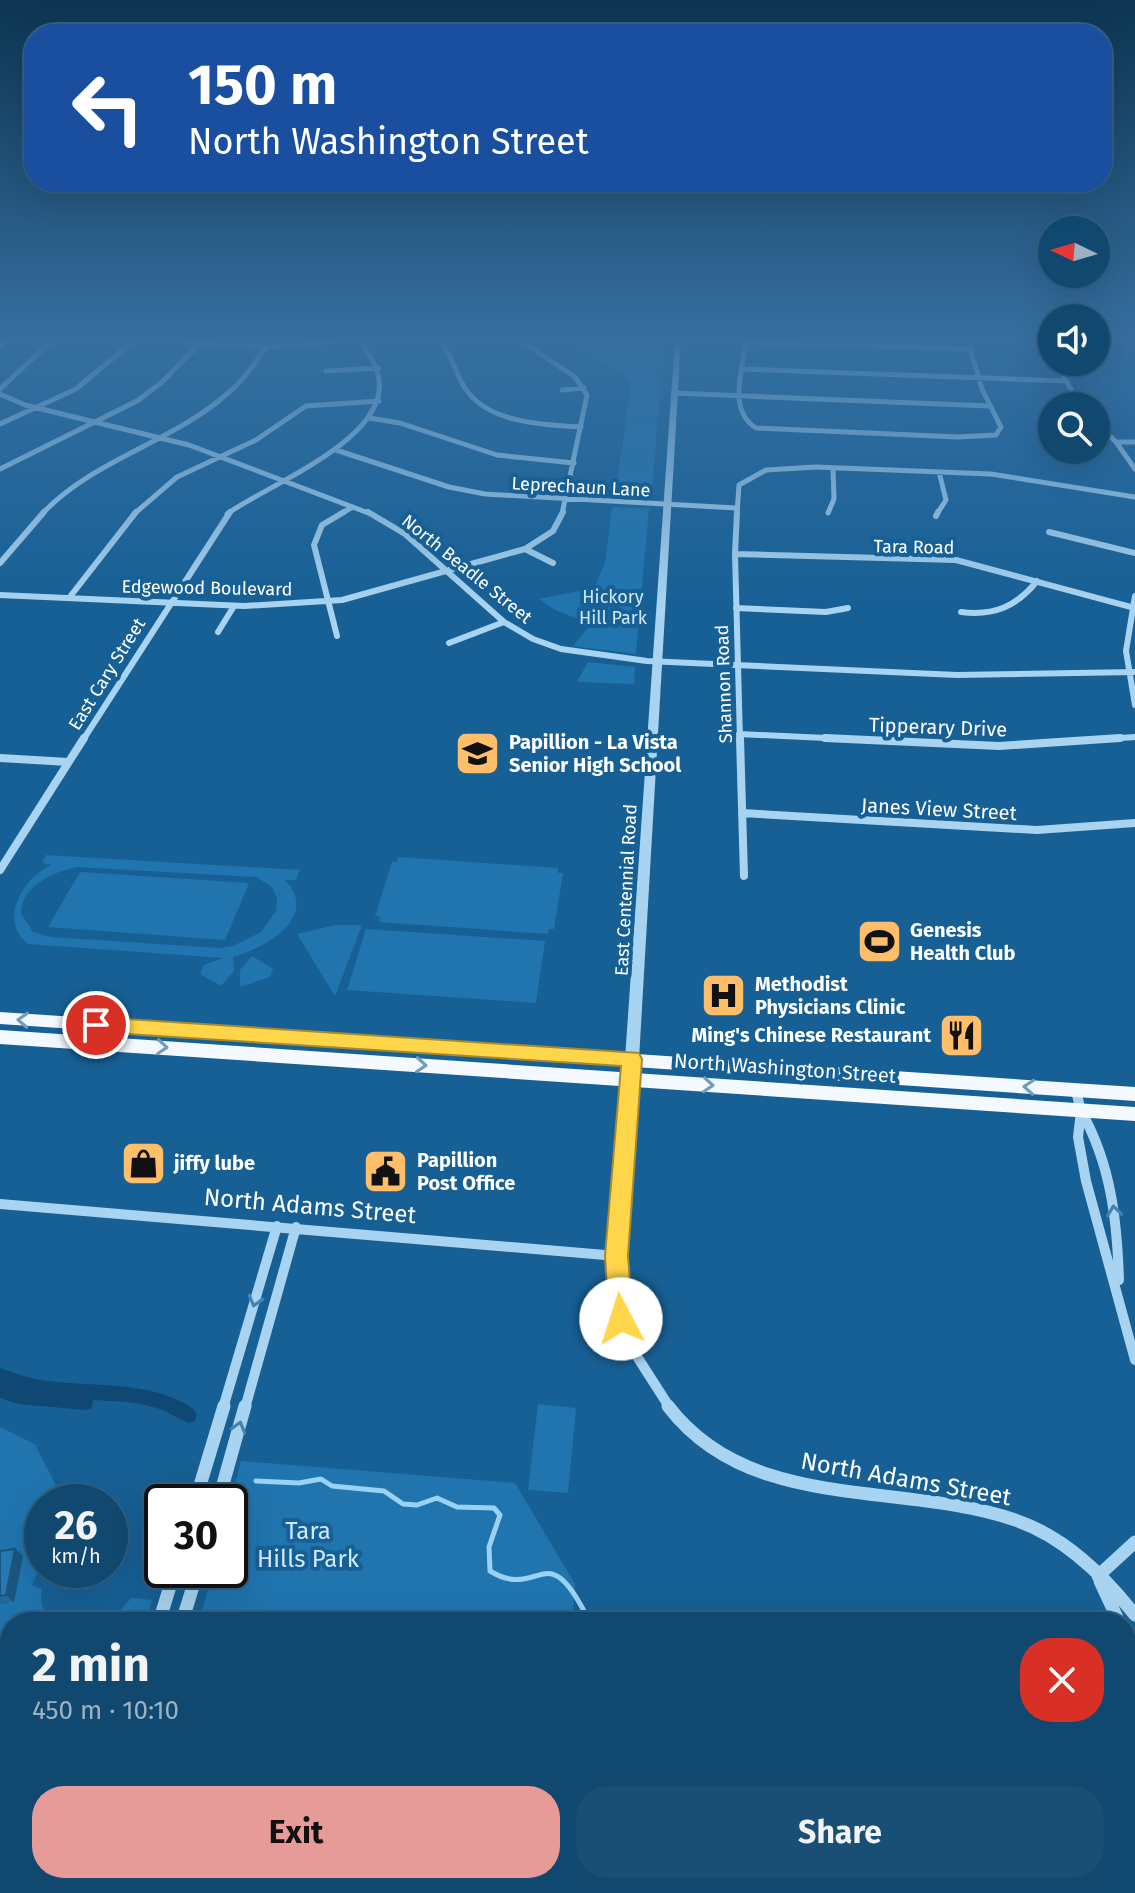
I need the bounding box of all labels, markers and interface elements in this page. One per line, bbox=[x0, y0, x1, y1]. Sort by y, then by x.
text: 150 m bbox=[188, 52, 337, 119]
icon: left bbox=[56, 56, 160, 160]
text: North Washington Street bbox=[188, 120, 589, 164]
north arrow bbox=[1038, 216, 1110, 288]
map controls bbox=[1038, 216, 1110, 464]
button: sound bbox=[1038, 304, 1110, 376]
button: search bbox=[1038, 392, 1110, 464]
street label: Leprechaun Lane bbox=[511, 472, 651, 502]
street label: North Beadle Street bbox=[397, 510, 537, 629]
street label: Tara Road bbox=[874, 535, 954, 559]
street label: Edgewood Boulevard bbox=[121, 576, 293, 600]
park label: Hickory Hill Park bbox=[579, 586, 648, 629]
street label: East Cary Street bbox=[64, 614, 150, 734]
street label: Shannon Road bbox=[711, 624, 737, 744]
street label: Tipperary Drive bbox=[868, 713, 1008, 741]
school or university icon: Papillion - La Vista Senior High School bbox=[454, 730, 502, 778]
place label: Papillion - La Vista Senior High School bbox=[509, 730, 681, 777]
street label: Janes View Street bbox=[861, 793, 1018, 825]
street label: East Centennial Road bbox=[611, 803, 641, 977]
sports icon: Genesis Health Club bbox=[855, 917, 903, 965]
place label: Genesis Health Club bbox=[910, 918, 1016, 965]
hospital icon: Methodist Physicians Clinic bbox=[700, 971, 748, 1019]
place label: Methodist Physicians Clinic bbox=[755, 972, 906, 1019]
pin bbox=[62, 991, 130, 1059]
icon: arrive bbox=[74, 1003, 118, 1047]
restaurant icon: Ming's Chinese Restaurant bbox=[938, 1011, 986, 1059]
one-way arrow bbox=[16, 1012, 29, 1029]
place label: Ming's Chinese Restaurant bbox=[691, 1023, 931, 1047]
one-way arrow bbox=[156, 1038, 169, 1055]
street label: North Washington Street bbox=[673, 1048, 898, 1088]
one-way arrow bbox=[415, 1056, 428, 1073]
one-way arrow bbox=[702, 1076, 715, 1093]
one-way arrow bbox=[1022, 1079, 1035, 1096]
shop icon: jiffy lube bbox=[119, 1139, 167, 1187]
public building icon: Papillion Post Office bbox=[362, 1148, 410, 1196]
place label: Papillion Post Office bbox=[417, 1148, 515, 1195]
place label: jiffy lube bbox=[173, 1151, 255, 1175]
street label: North Adams Street bbox=[203, 1183, 418, 1229]
one-way arrow bbox=[1106, 1204, 1123, 1217]
position arrow bbox=[579, 1277, 663, 1361]
one-way arrow bbox=[247, 1294, 264, 1307]
one-way arrow bbox=[230, 1420, 246, 1434]
street label: North Adams Street bbox=[799, 1447, 1014, 1511]
speed limit sign: 30 bbox=[144, 1484, 248, 1588]
text: 26 bbox=[54, 1502, 98, 1550]
park label: Tara Hills Park bbox=[257, 1517, 360, 1573]
text: km/h bbox=[51, 1544, 101, 1568]
text: 2 min bbox=[32, 1636, 150, 1694]
button: close bbox=[1020, 1638, 1104, 1722]
text: 450 m · 10:10 bbox=[32, 1695, 179, 1726]
button: Exit bbox=[32, 1786, 560, 1878]
button: Share bbox=[576, 1786, 1104, 1878]

